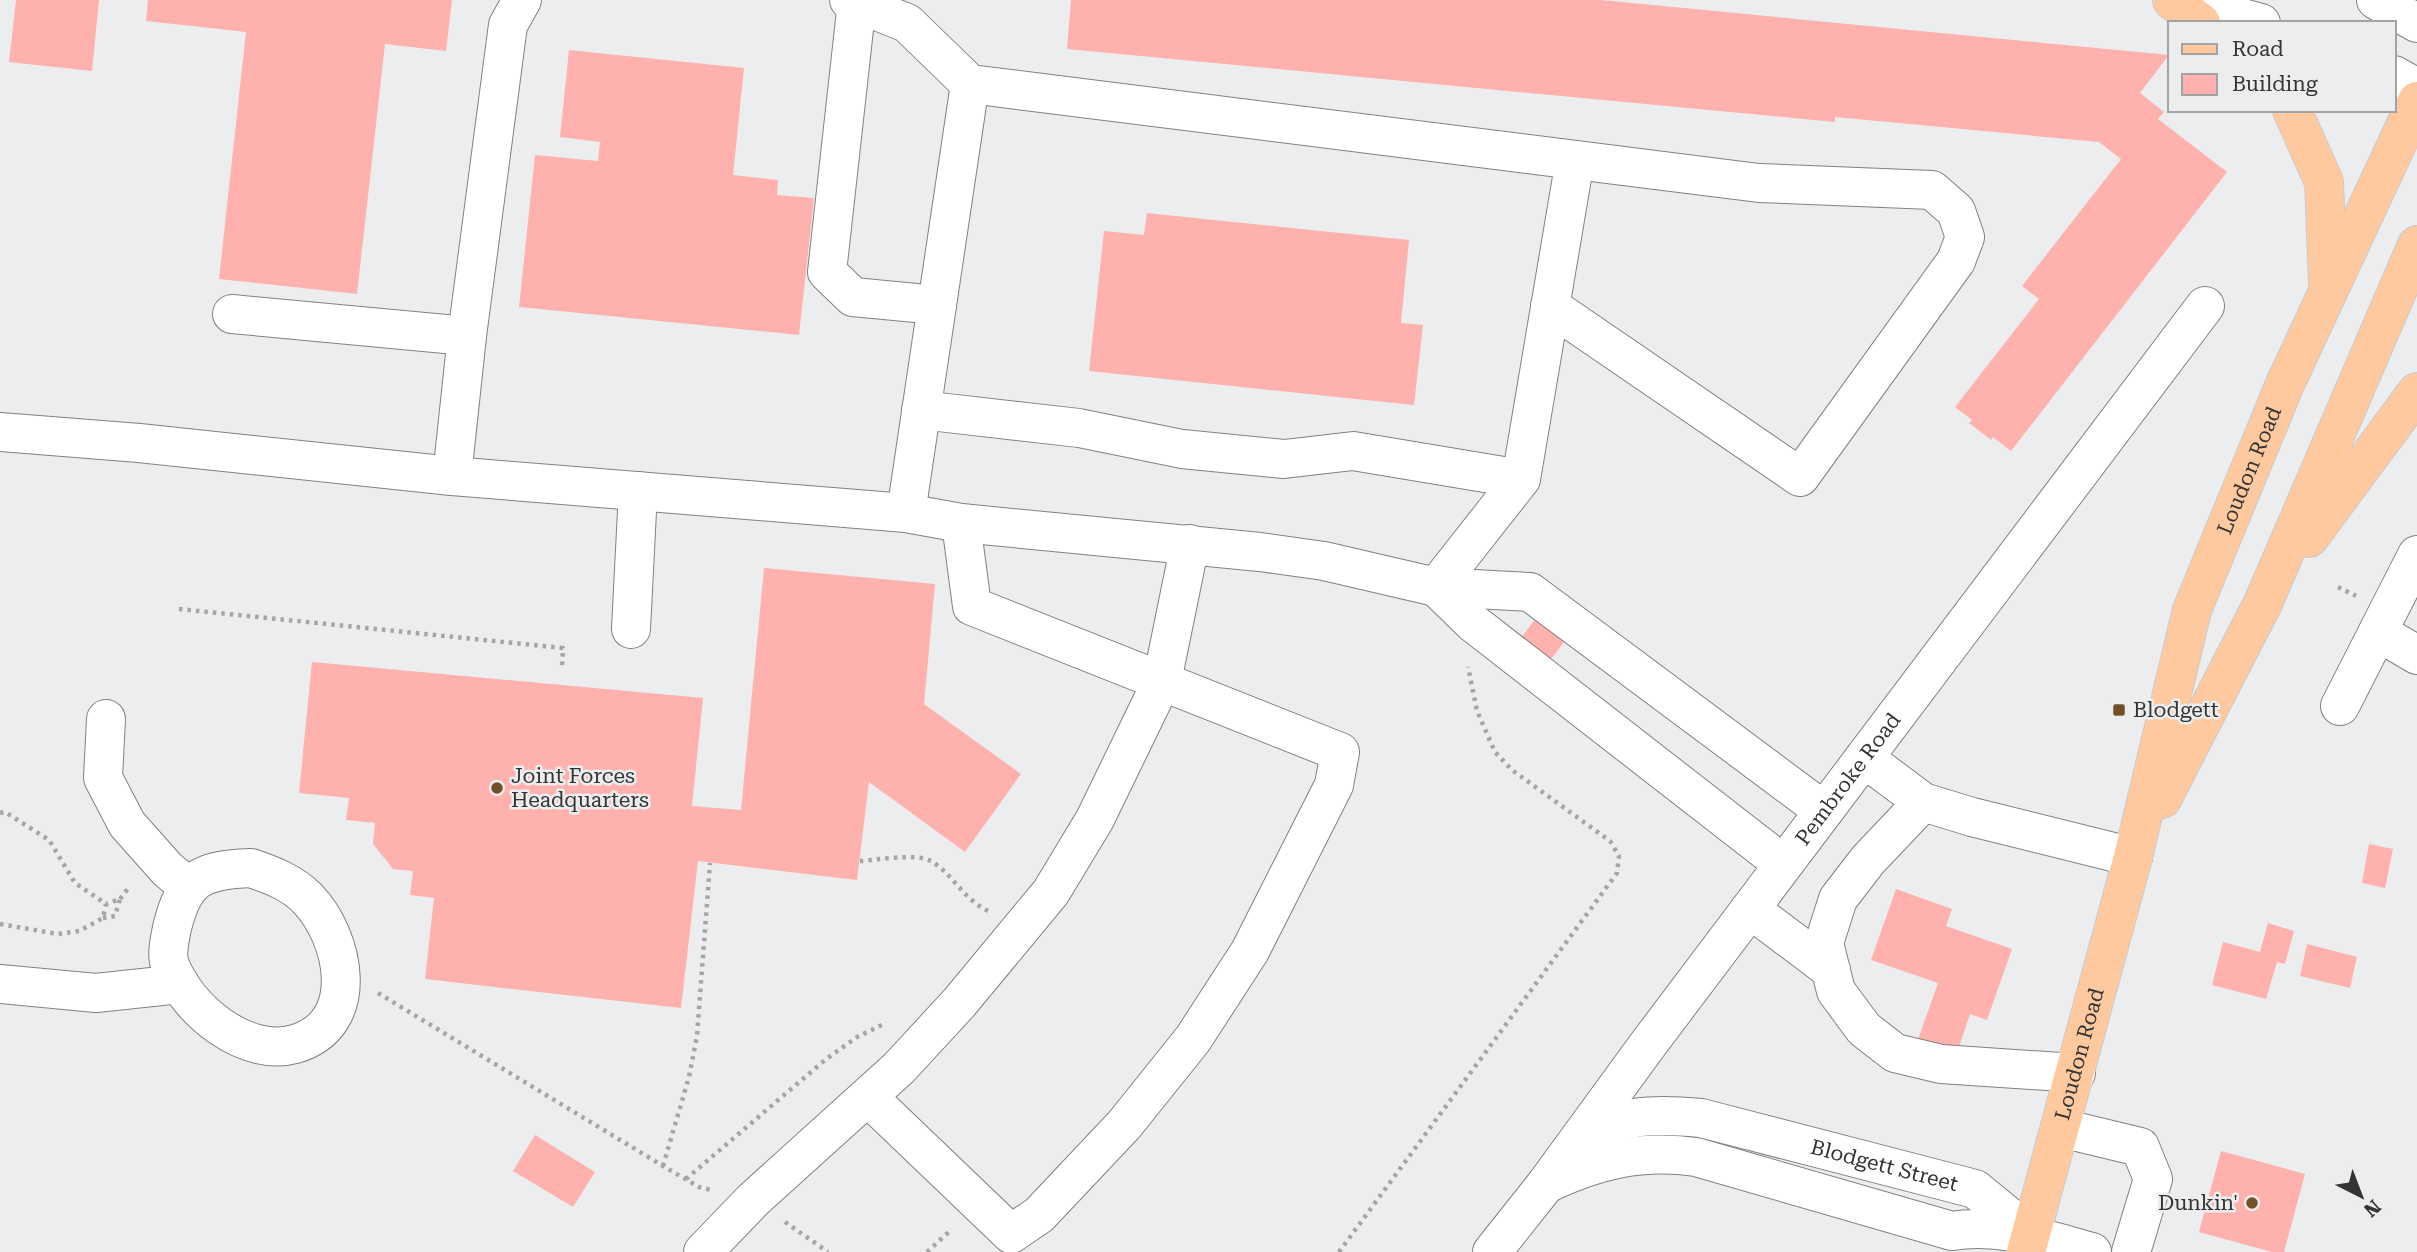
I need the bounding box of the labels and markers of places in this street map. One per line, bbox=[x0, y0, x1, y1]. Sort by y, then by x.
place label: Blodgett bbox=[2133, 698, 2219, 722]
marker: Blodgett bbox=[2111, 702, 2127, 718]
place label: Joint Forces Headquarters bbox=[511, 764, 649, 812]
marker: Joint Forces Headquarters bbox=[489, 780, 505, 796]
place label: Dunkin' bbox=[2158, 1191, 2238, 1215]
marker: Dunkin' bbox=[2244, 1195, 2260, 1211]

